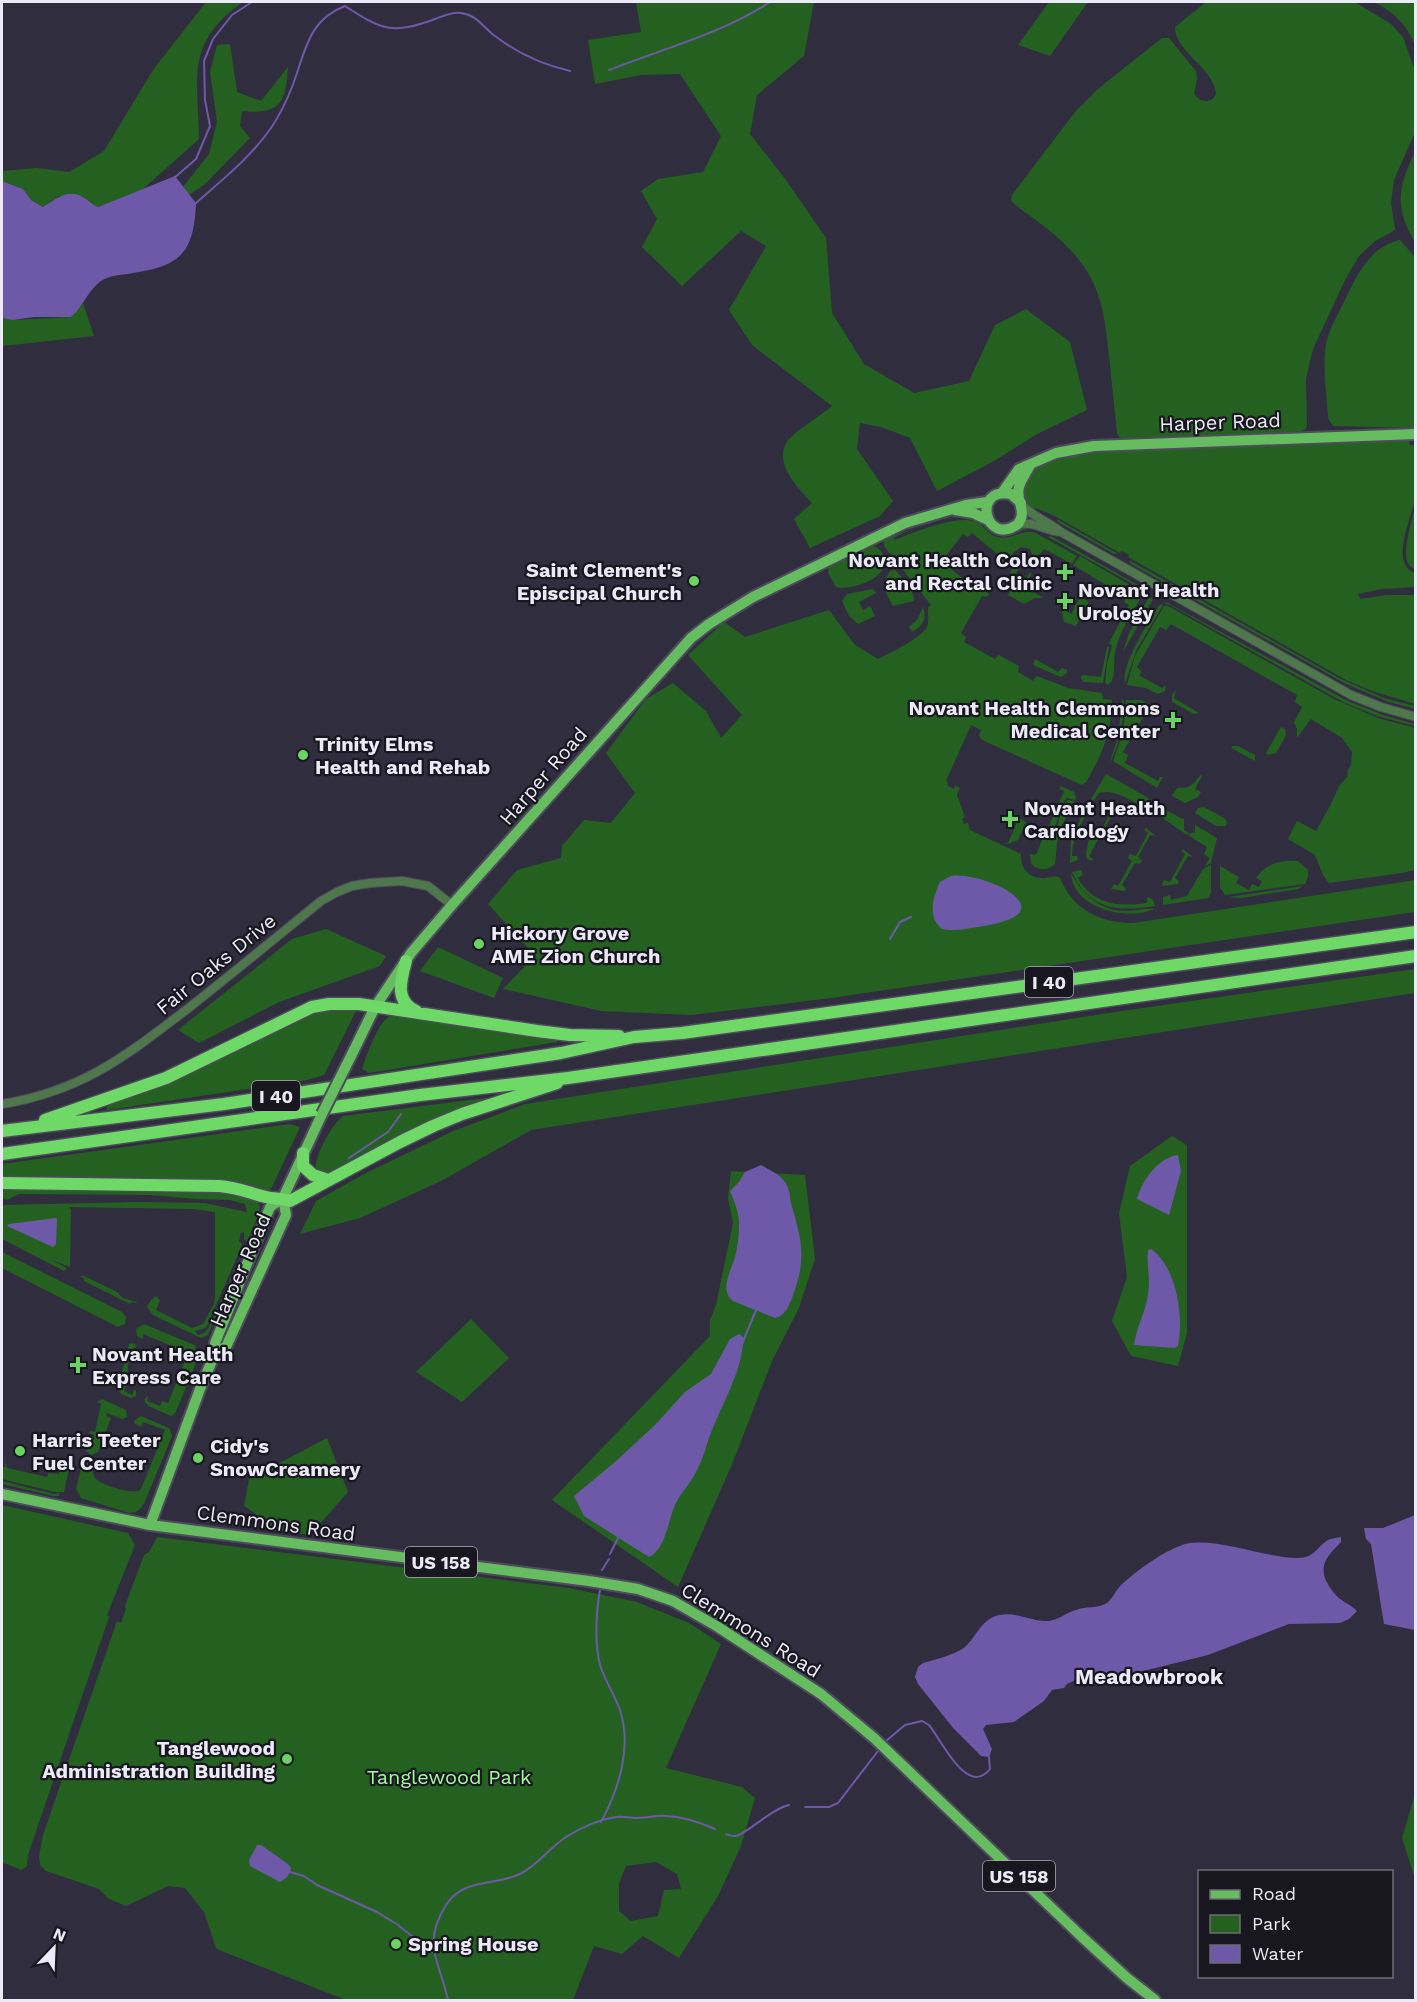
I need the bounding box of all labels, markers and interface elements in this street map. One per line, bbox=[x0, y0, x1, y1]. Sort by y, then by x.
street label: Harper Road bbox=[1159, 408, 1281, 436]
place label: Novant Health Colon and Rectal Clinic bbox=[848, 548, 1052, 595]
place label: Saint Clement's Episcipal Church bbox=[517, 558, 682, 605]
marker: Novant Health Colon and Rectal Clinic bbox=[1056, 563, 1074, 581]
marker: Saint Clement's Episcipal Church bbox=[687, 574, 701, 588]
place label: Novant Health Urology bbox=[1078, 578, 1219, 625]
marker: Novant Health Urology bbox=[1056, 592, 1074, 610]
place label: Novant Health Clemmons Medical Center bbox=[908, 696, 1160, 743]
marker: Novant Health Clemmons Medical Center bbox=[1164, 711, 1182, 729]
street label: Harper Road bbox=[494, 722, 592, 830]
place label: Trinity Elms Health and Rehab bbox=[315, 732, 490, 779]
marker: Trinity Elms Health and Rehab bbox=[296, 748, 310, 762]
place label: Novant Health Cardiology bbox=[1024, 796, 1165, 843]
marker: Novant Health Cardiology bbox=[1001, 810, 1019, 828]
street label: Fair Oaks Drive bbox=[151, 908, 281, 1020]
place label: Hickory Grove AME Zion Church bbox=[491, 921, 660, 968]
marker: Hickory Grove AME Zion Church bbox=[472, 937, 486, 951]
road number: I 40 bbox=[1025, 967, 1073, 997]
road number: I 40 bbox=[252, 1081, 300, 1111]
street label: Harper Road bbox=[204, 1210, 276, 1330]
place label: Novant Health Express Care bbox=[92, 1342, 233, 1389]
marker: Novant Health Express Care bbox=[69, 1356, 87, 1374]
place label: Harris Teeter Fuel Center bbox=[32, 1428, 161, 1475]
place label: Cidy's SnowCreamery bbox=[210, 1434, 361, 1481]
marker: Harris Teeter Fuel Center bbox=[13, 1444, 27, 1458]
marker: Cidy's SnowCreamery bbox=[191, 1451, 205, 1465]
street label: Clemmons Road bbox=[195, 1500, 357, 1546]
road number: US 158 bbox=[405, 1547, 477, 1577]
street label: Clemmons Road bbox=[677, 1577, 825, 1683]
district label: Meadowbrook bbox=[1075, 1664, 1224, 1689]
place label: Tanglewood Administration Building bbox=[42, 1736, 276, 1783]
marker: Tanglewood Administration Building bbox=[280, 1752, 294, 1766]
park label: Tanglewood Park bbox=[367, 1765, 531, 1789]
road number: US 158 bbox=[983, 1861, 1055, 1891]
legend bbox=[1198, 1870, 1393, 1978]
text: Road bbox=[1252, 1883, 1296, 1904]
text: Park bbox=[1252, 1913, 1291, 1934]
north arrow bbox=[24, 1918, 84, 1978]
text: N bbox=[50, 1924, 69, 1946]
place label: Spring House bbox=[408, 1932, 538, 1956]
marker: Spring House bbox=[389, 1937, 403, 1951]
text: Water bbox=[1252, 1943, 1304, 1964]

